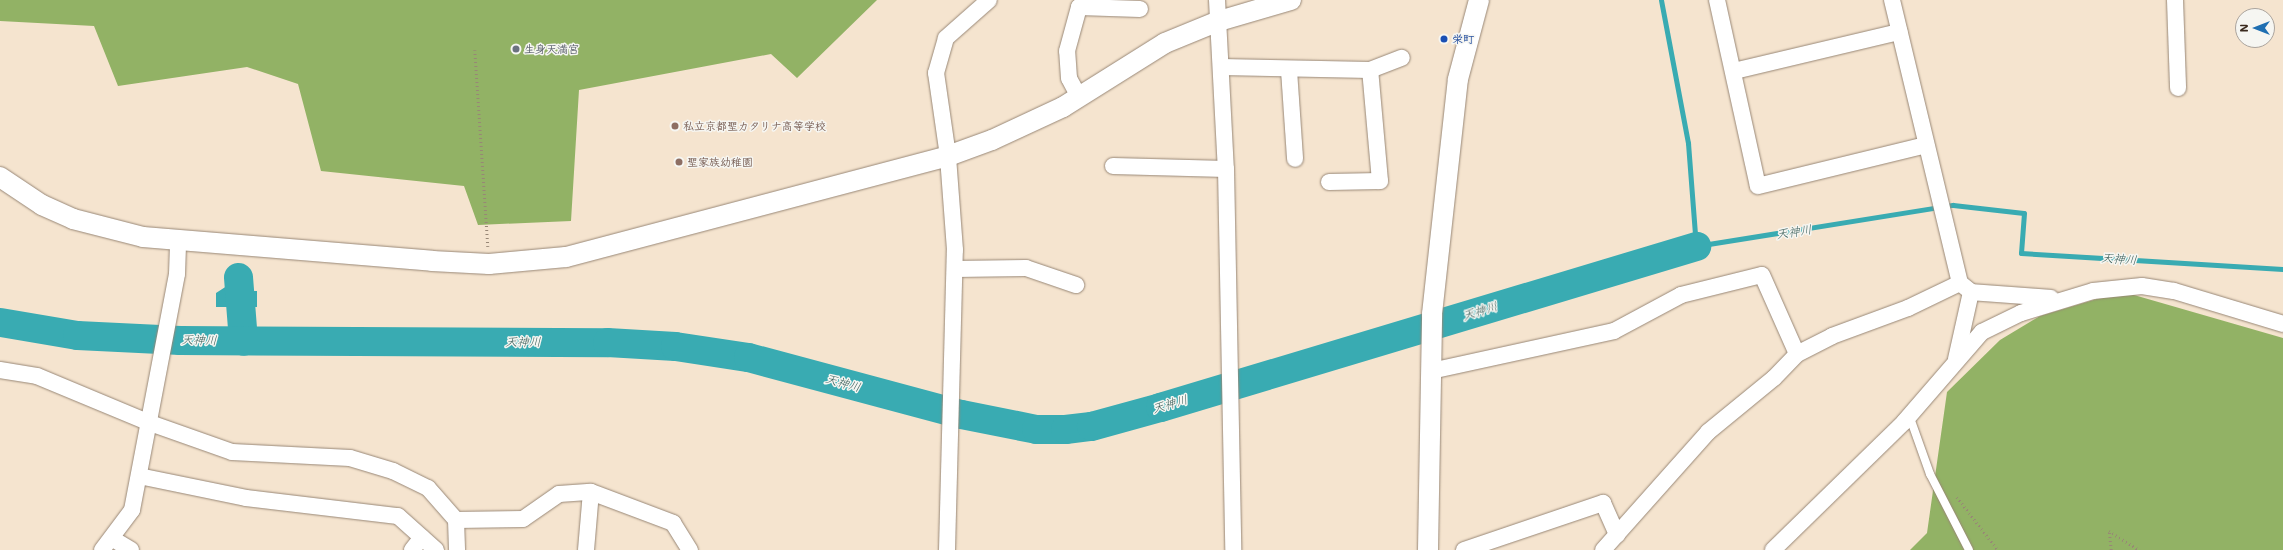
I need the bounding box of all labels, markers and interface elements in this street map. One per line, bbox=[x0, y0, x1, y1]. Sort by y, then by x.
north arrow bbox=[2235, 8, 2275, 48]
text: N bbox=[2236, 24, 2251, 32]
place label: 栄町 bbox=[1452, 32, 1474, 46]
marker: 栄町 bbox=[1439, 34, 1449, 44]
place label: 生身天満宮 bbox=[524, 42, 579, 56]
marker: 生身天満宮 bbox=[511, 44, 521, 54]
place label: 私立京都聖カタリナ高等学校 bbox=[683, 119, 826, 133]
marker: 私立京都聖カタリナ高等学校 bbox=[670, 121, 680, 131]
place label: 聖家族幼稚園 bbox=[687, 155, 753, 169]
marker: 聖家族幼稚園 bbox=[674, 157, 684, 167]
water label: 天神川 bbox=[1775, 222, 1813, 242]
water label: 天神川 bbox=[2101, 251, 2137, 267]
water label: 天神川 bbox=[1461, 299, 1499, 323]
water label: 天神川 bbox=[181, 332, 217, 348]
water label: 天神川 bbox=[505, 335, 541, 349]
water label: 天神川 bbox=[824, 371, 862, 395]
water label: 天神川 bbox=[1151, 392, 1189, 416]

